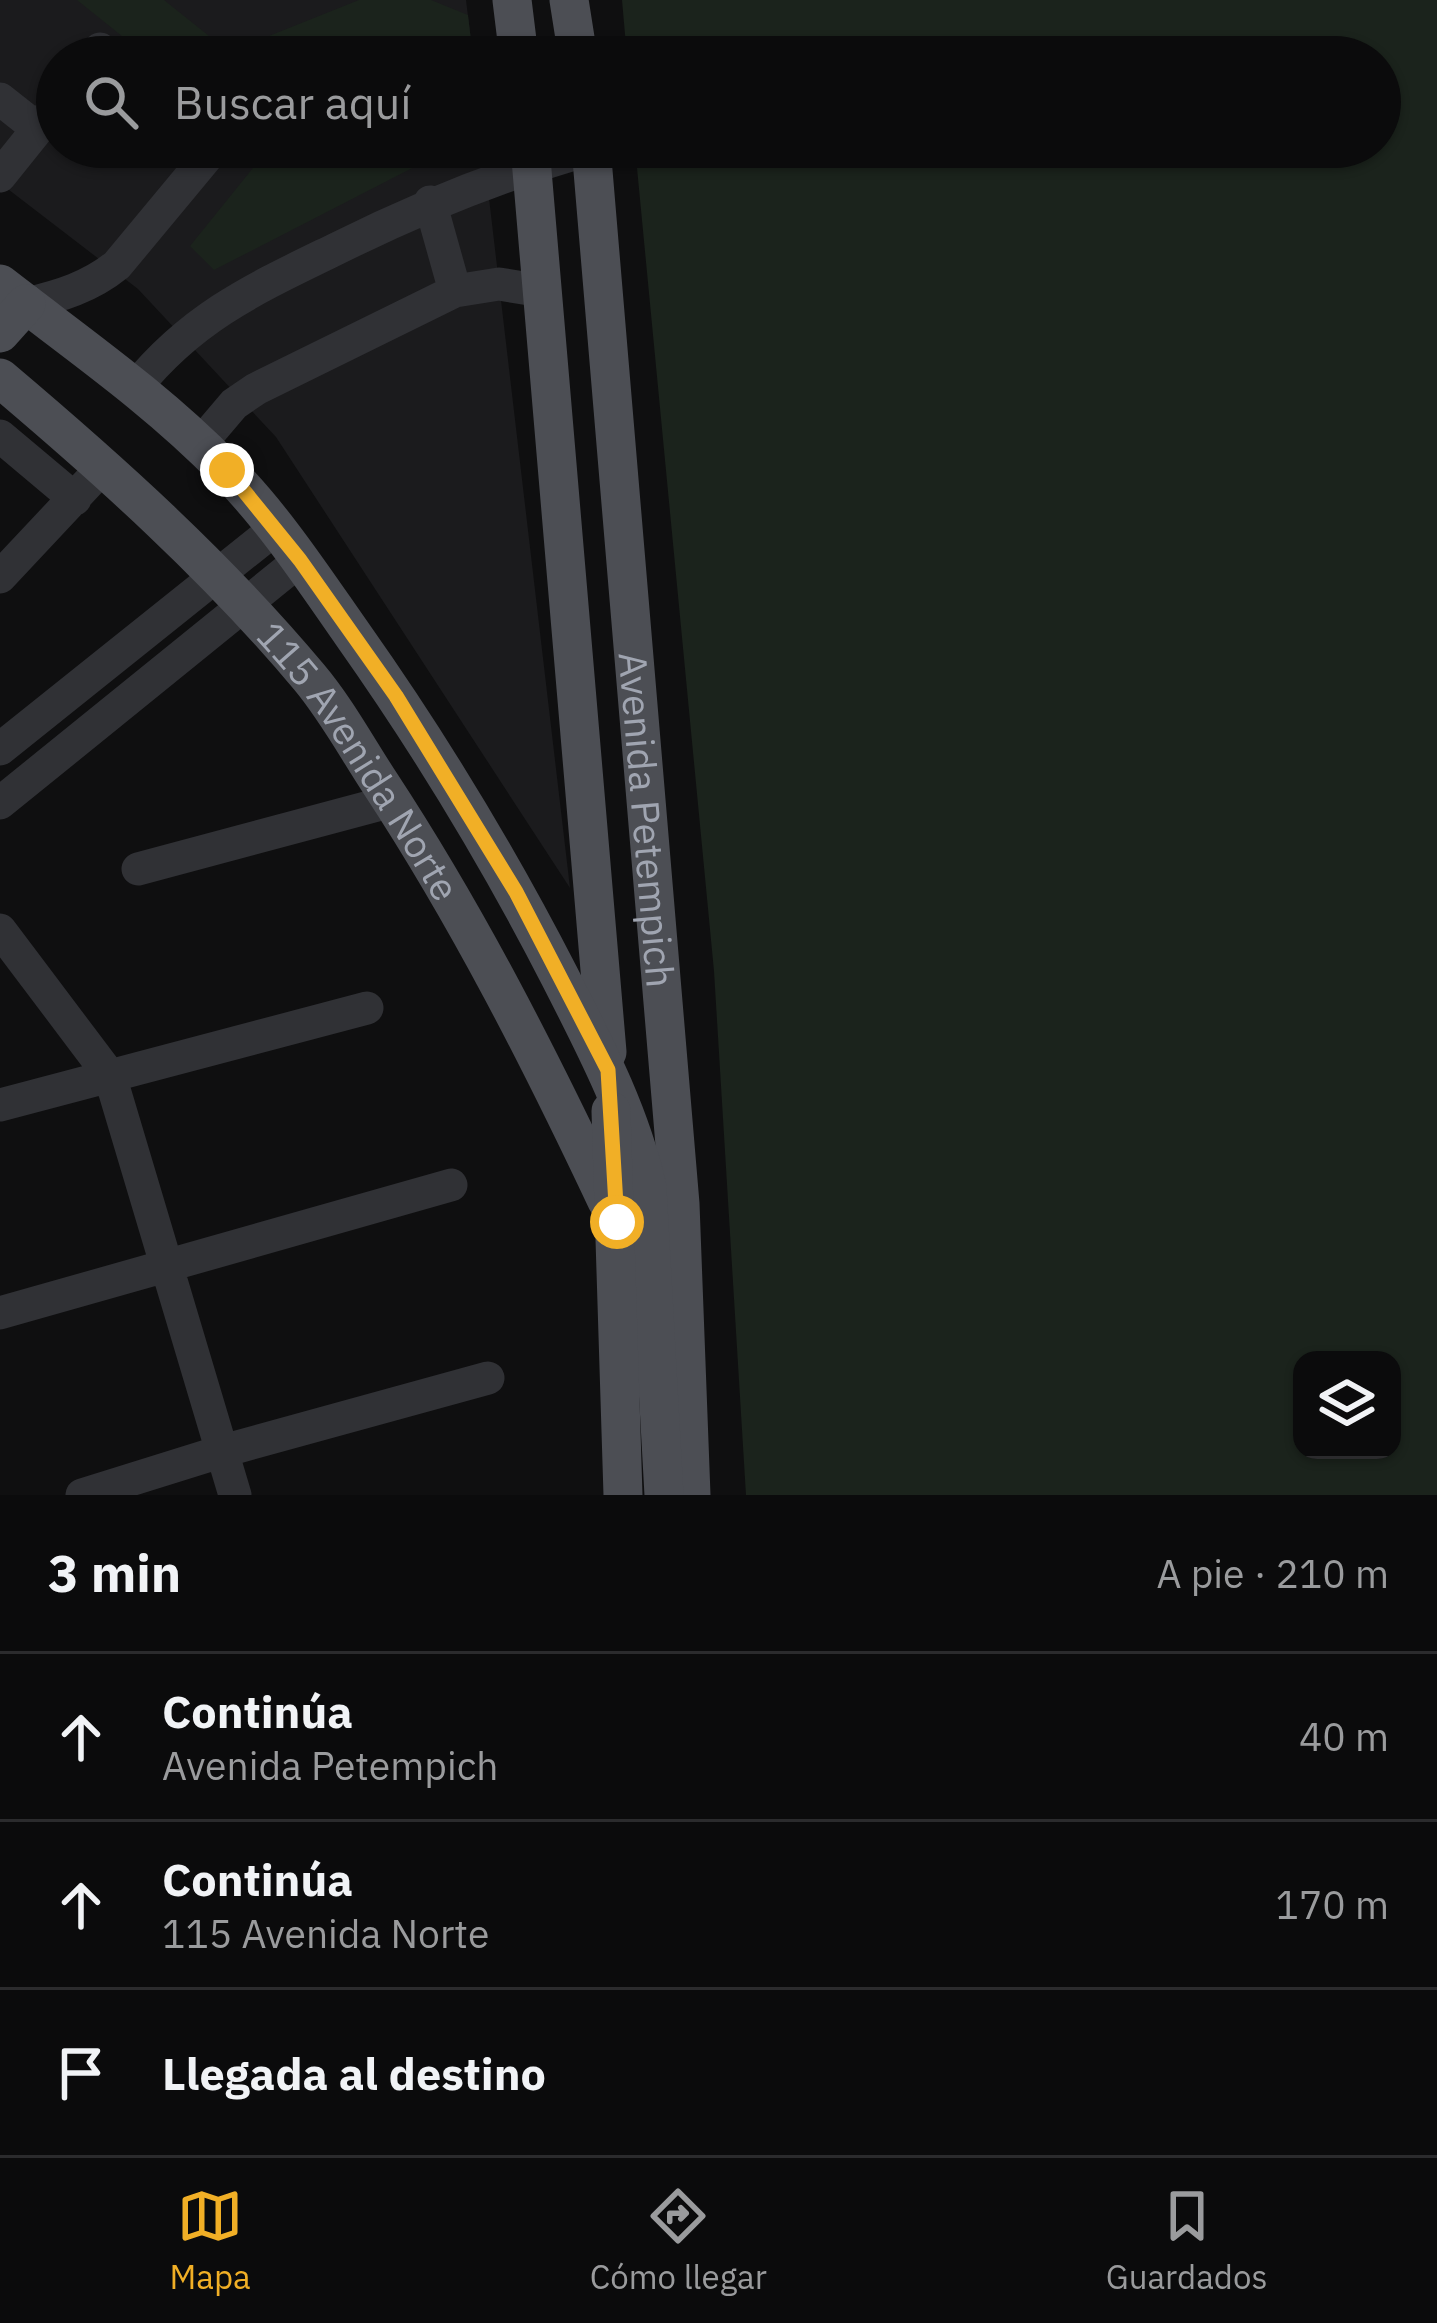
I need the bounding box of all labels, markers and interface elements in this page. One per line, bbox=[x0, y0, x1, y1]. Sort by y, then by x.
search box bbox=[36, 36, 1401, 168]
icon: search bbox=[78, 69, 144, 135]
text: Buscar aquí bbox=[174, 73, 412, 131]
route end bbox=[200, 443, 254, 497]
street label: 115 Avenida Norte bbox=[246, 610, 472, 910]
street label: Avenida Petempich bbox=[608, 650, 687, 989]
route start bbox=[590, 1195, 644, 1249]
map controls bbox=[1293, 1351, 1401, 1459]
button: layers bbox=[1293, 1351, 1401, 1459]
text: 3 min bbox=[48, 1540, 181, 1606]
text: A pie · 210 m bbox=[1156, 1548, 1389, 1599]
text: Continúa bbox=[162, 1682, 353, 1740]
icon: ahead bbox=[48, 1704, 114, 1770]
text: 40 m bbox=[1299, 1711, 1389, 1762]
text: Avenida Petempich bbox=[162, 1740, 498, 1791]
text: Continúa bbox=[162, 1850, 353, 1908]
icon: ahead bbox=[48, 1872, 114, 1938]
text: 170 m bbox=[1276, 1879, 1389, 1930]
text: 115 Avenida Norte bbox=[162, 1908, 489, 1959]
icon: arrive bbox=[48, 2040, 114, 2106]
text: Llegada al destino bbox=[162, 2044, 546, 2102]
tab: Mapa bbox=[170, 2183, 251, 2298]
tab: Cómo llegar bbox=[590, 2183, 767, 2298]
tab: Guardados bbox=[1106, 2183, 1267, 2298]

